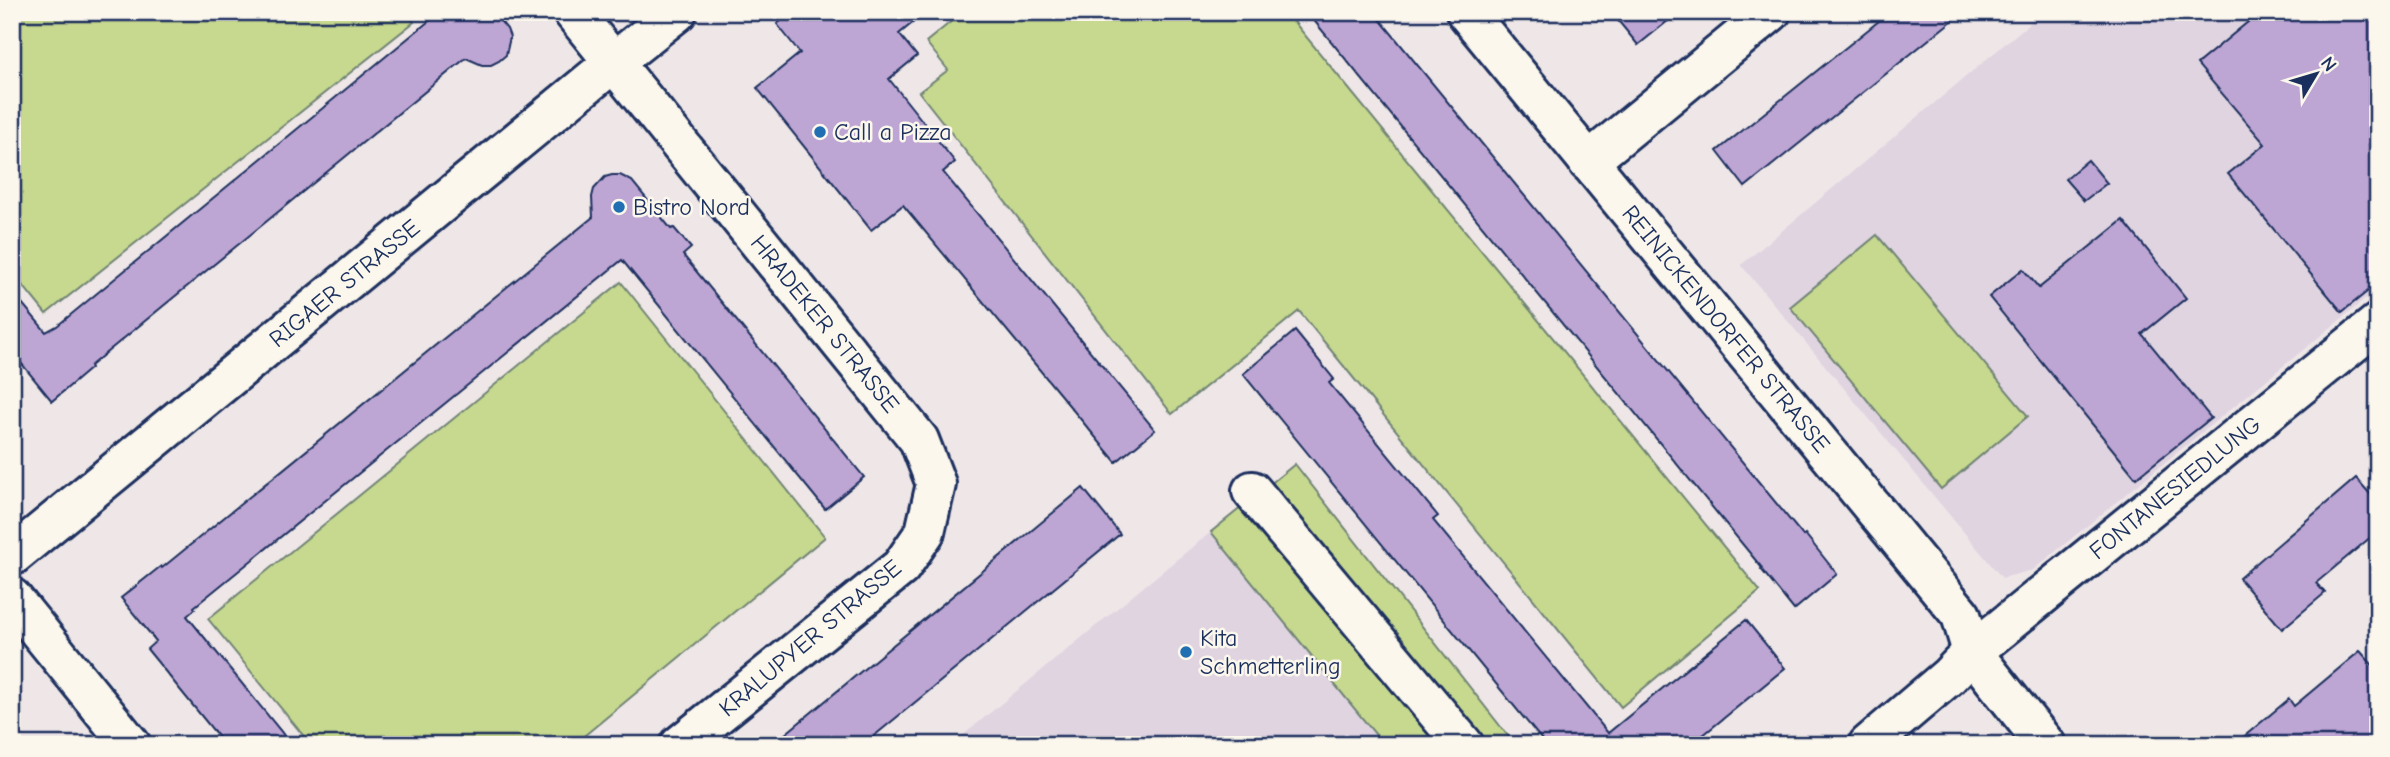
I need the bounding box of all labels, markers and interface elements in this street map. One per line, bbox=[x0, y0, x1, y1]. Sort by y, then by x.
north arrow bbox=[2282, 38, 2352, 108]
text: N bbox=[2316, 52, 2341, 76]
place label: Call a Pizza bbox=[834, 118, 952, 146]
marker: Call a Pizza bbox=[812, 124, 828, 140]
place label: Bistro Nord bbox=[633, 193, 750, 221]
marker: Bistro Nord bbox=[611, 199, 627, 215]
street label: REINICKENDORFER STRASSE bbox=[1616, 200, 1836, 458]
street label: RIGAER STRASSE bbox=[264, 213, 425, 353]
street label: HRADEKER STRASSE bbox=[745, 229, 905, 418]
street label: FONTANESIEDLUNG bbox=[2084, 410, 2266, 565]
street label: KRALUPYER STRASSE bbox=[713, 554, 907, 722]
place label: Kita Schmetterling bbox=[1200, 624, 1341, 680]
marker: Kita Schmetterling bbox=[1178, 644, 1194, 660]

